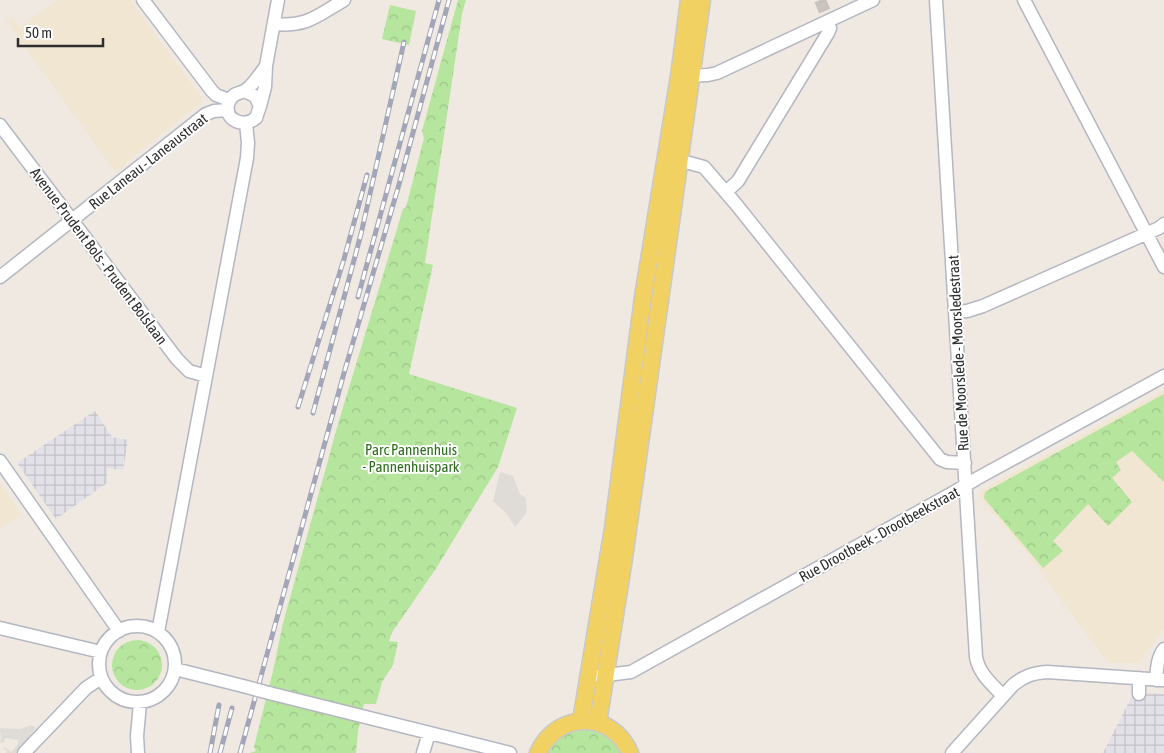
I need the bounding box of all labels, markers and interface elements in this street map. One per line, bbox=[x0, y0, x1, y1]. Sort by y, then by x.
scale bar bbox=[18, 15, 102, 47]
text: 50 m bbox=[25, 24, 52, 41]
street label: Rue Laneau - Laneaustraat bbox=[85, 109, 211, 213]
street label: Avenue Prudent Bols - Prudent Bolslaan bbox=[27, 164, 171, 348]
street label: Rue de Moorslede - Moorsledestraat bbox=[944, 255, 972, 451]
park label: Parc Pannenhuis - Pannenhuispark bbox=[363, 441, 460, 475]
street label: Rue Drootbeek - Drootbeekstraat bbox=[796, 483, 962, 585]

